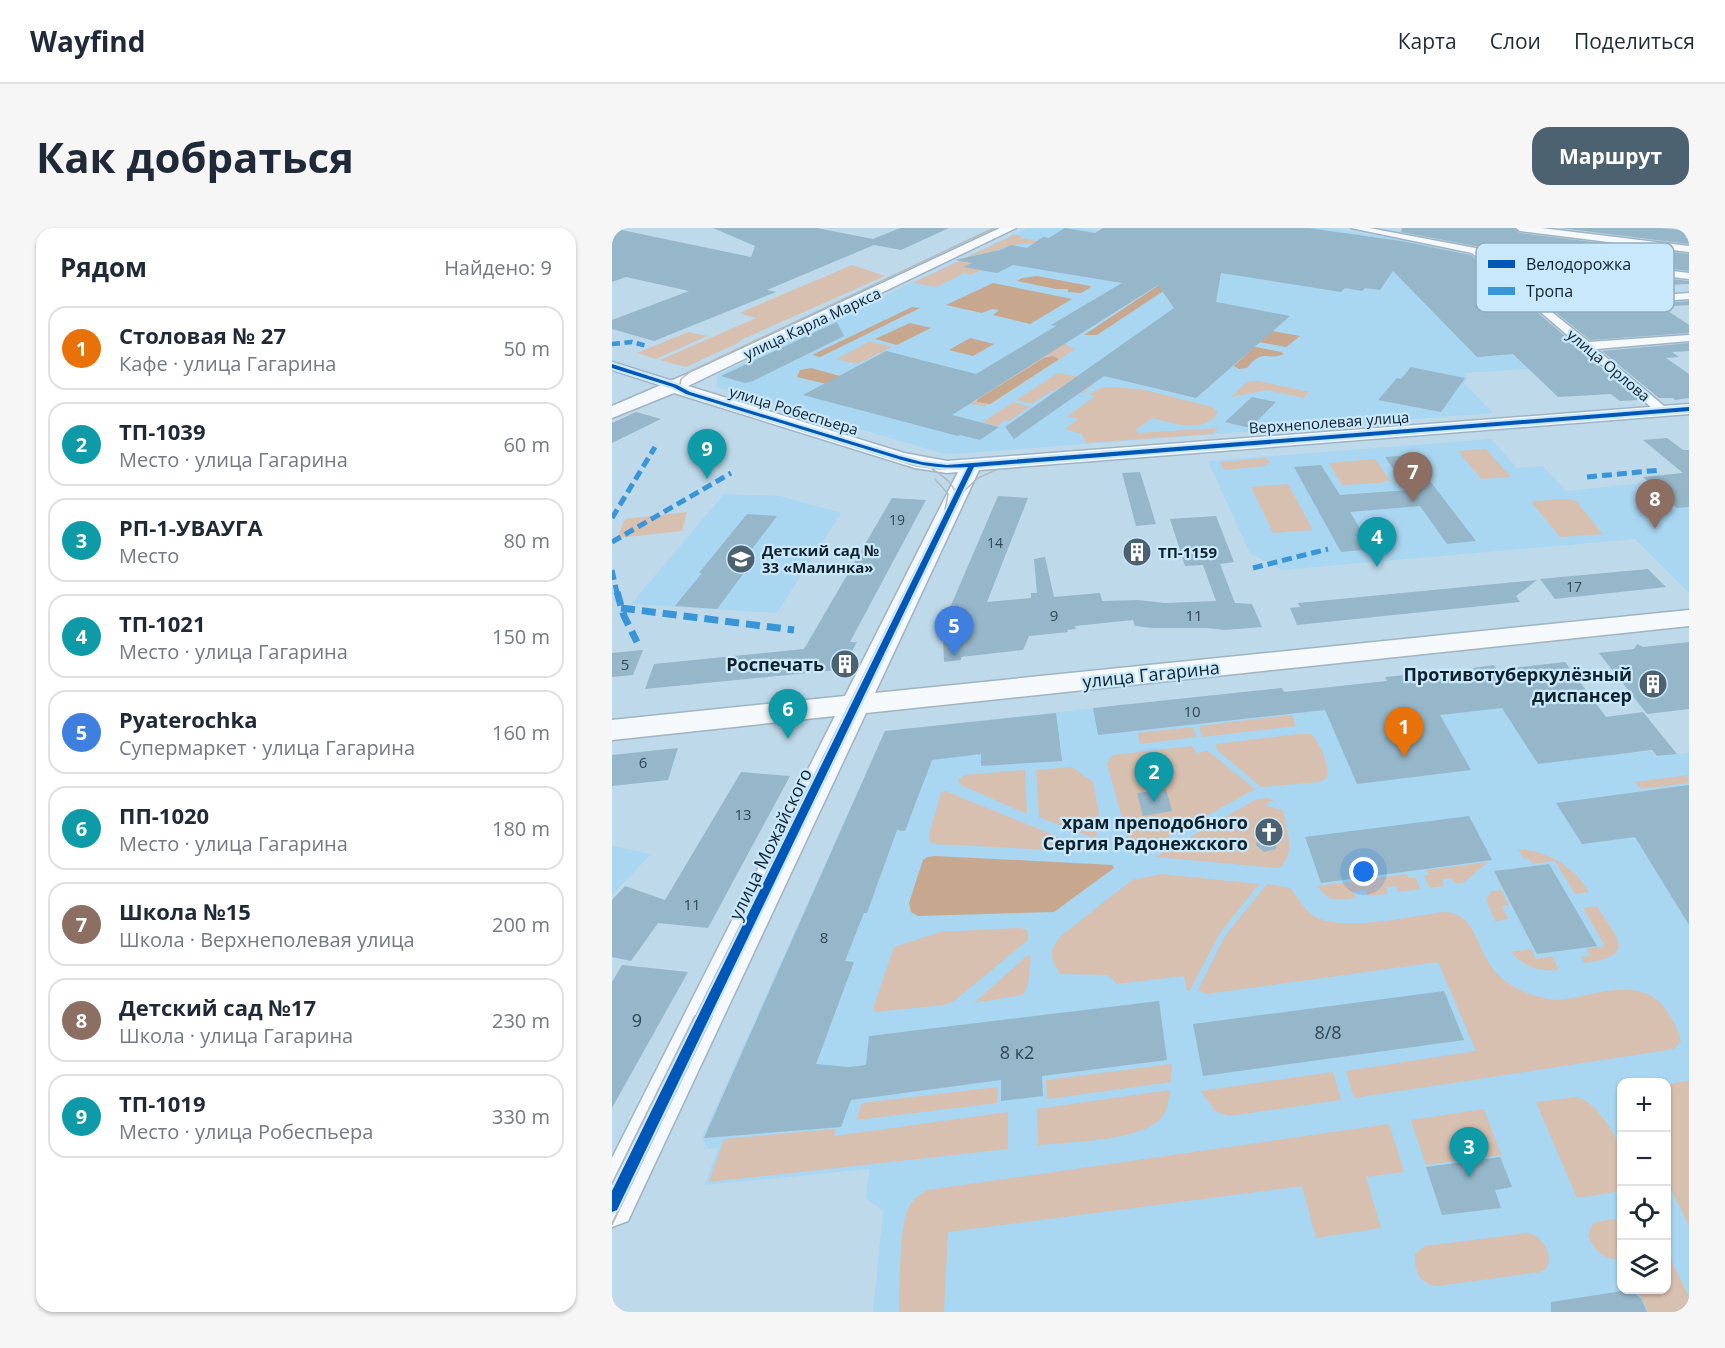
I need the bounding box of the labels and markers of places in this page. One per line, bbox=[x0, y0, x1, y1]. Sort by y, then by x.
pin: 9 bbox=[688, 430, 727, 479]
pin: 7 bbox=[1394, 452, 1432, 502]
pin: 8 bbox=[1636, 480, 1674, 529]
pin: 4 bbox=[1358, 518, 1396, 567]
building icon: ТП-1159 bbox=[1121, 536, 1153, 568]
place label: Детский сад № 33 «Малинка» bbox=[762, 540, 879, 577]
place label: ТП-1159 bbox=[1158, 542, 1217, 562]
school or university icon: Детский сад № 33 «Малинка» bbox=[725, 543, 757, 575]
pin: 5 bbox=[934, 606, 974, 656]
building icon: Роспечать bbox=[829, 648, 861, 680]
place label: Роспечать bbox=[726, 652, 824, 676]
place label: Противотуберкулёзный диспансер bbox=[1403, 662, 1632, 707]
building icon: Противотуберкулёзный диспансер bbox=[1637, 668, 1669, 700]
pin: 6 bbox=[768, 690, 807, 739]
pin: 1 bbox=[1384, 708, 1424, 757]
pin: 2 bbox=[1134, 752, 1174, 802]
place label: храм преподобного Сергия Радонежского bbox=[1043, 810, 1248, 855]
church icon: храм преподобного Сергия Радонежского bbox=[1253, 816, 1285, 848]
pin: 3 bbox=[1450, 1128, 1488, 1177]

